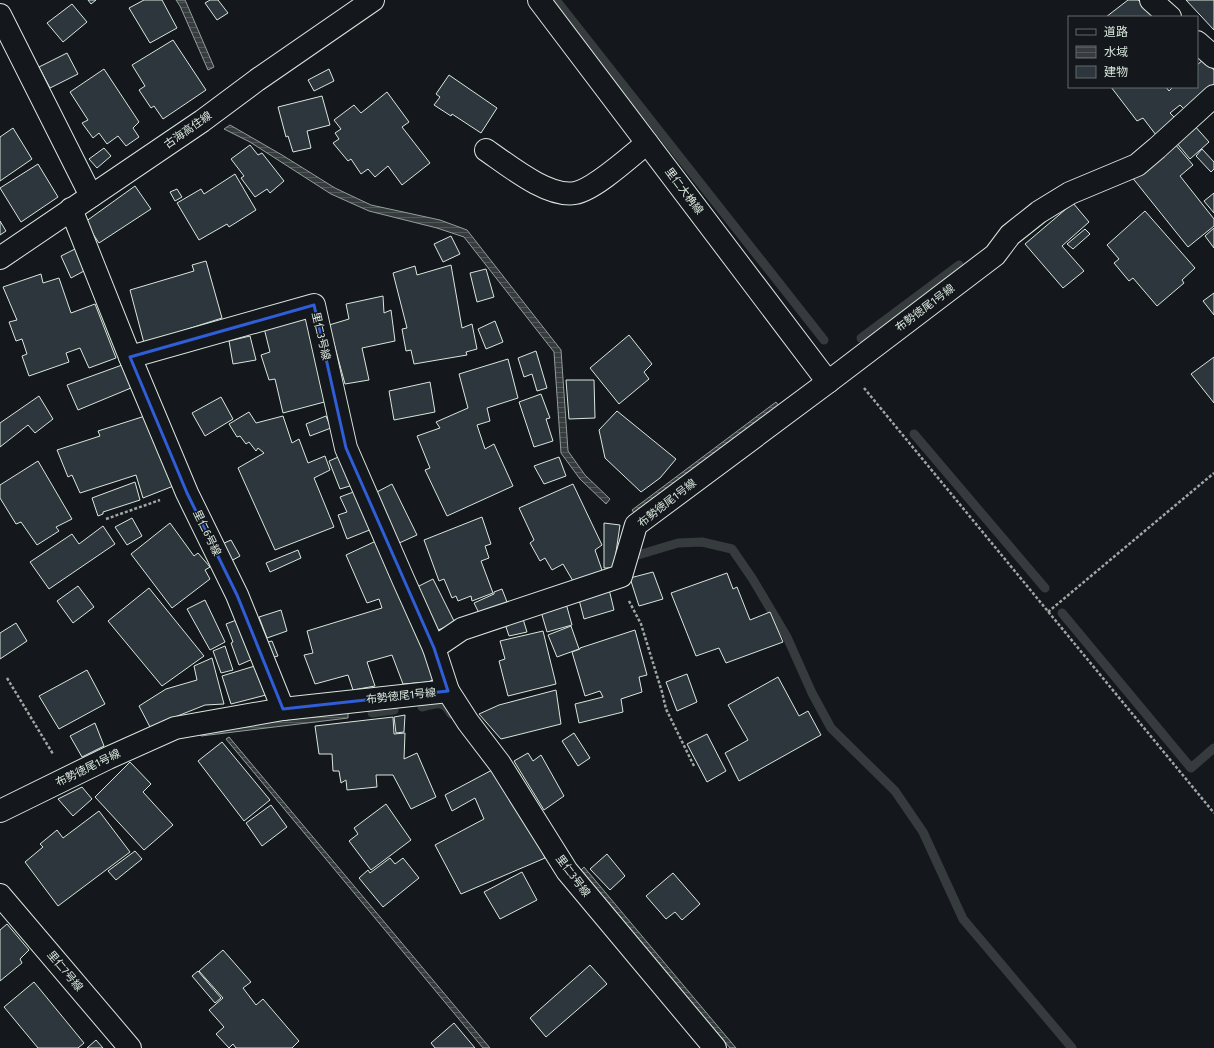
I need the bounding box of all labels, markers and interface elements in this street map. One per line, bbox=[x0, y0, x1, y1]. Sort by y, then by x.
legend bbox=[1068, 16, 1198, 88]
text: 道路 bbox=[1104, 25, 1128, 39]
text: 水域 bbox=[1104, 45, 1128, 59]
text: 建物 bbox=[1104, 65, 1128, 79]
street label: 古海高住線 bbox=[162, 109, 214, 151]
street label: 里仁大桷線 bbox=[662, 165, 706, 217]
street label: 布勢徳尾1号線 bbox=[893, 282, 957, 334]
street label: 里仁3号線 bbox=[309, 311, 333, 361]
street label: 布勢徳尾1号線 bbox=[635, 476, 699, 530]
street label: 里仁6号線 bbox=[190, 508, 224, 558]
street label: 布勢徳尾1号線 bbox=[365, 686, 437, 706]
street label: 布勢徳尾1号線 bbox=[54, 747, 122, 789]
street label: 里仁3号線 bbox=[553, 853, 593, 899]
street label: 里仁7号線 bbox=[44, 948, 86, 994]

